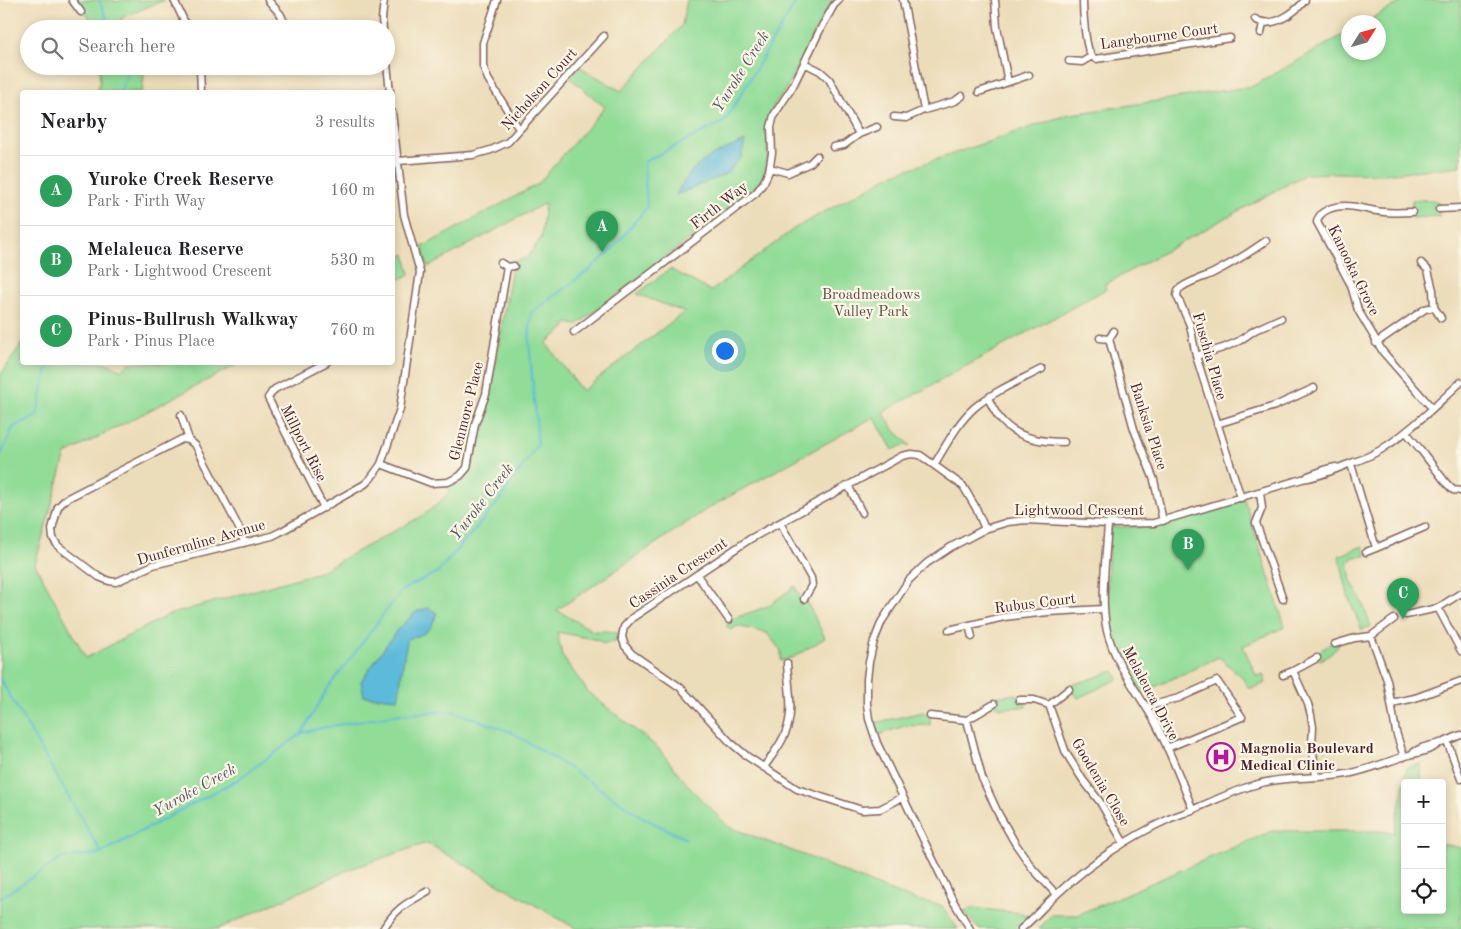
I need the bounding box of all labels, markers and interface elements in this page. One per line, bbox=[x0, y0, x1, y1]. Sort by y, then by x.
north arrow bbox=[1341, 15, 1386, 60]
search box bbox=[20, 20, 395, 75]
street label: Langbourne Court bbox=[1099, 22, 1219, 53]
water label: Yuroke Creek bbox=[710, 29, 773, 115]
icon: search bbox=[38, 34, 66, 62]
text: Search here bbox=[78, 38, 175, 57]
street label: Nicholson Court bbox=[499, 46, 581, 134]
text: Nearby bbox=[40, 112, 108, 133]
text: 3 results bbox=[315, 115, 375, 131]
text: Yuroke Creek Reserve bbox=[87, 171, 274, 190]
street label: Firth Way bbox=[689, 179, 751, 233]
text: A bbox=[50, 183, 62, 199]
text: 160 m bbox=[330, 183, 375, 199]
text: Park · Firth Way bbox=[87, 194, 206, 210]
pin: A bbox=[586, 211, 618, 252]
street label: Kanooka Grove bbox=[1324, 223, 1381, 319]
text: Melaleuca Reserve bbox=[87, 241, 244, 260]
text: B bbox=[50, 253, 62, 269]
text: 530 m bbox=[330, 253, 375, 269]
text: Park · Lightwood Crescent bbox=[87, 264, 272, 280]
park label: Broadmeadows Valley Park bbox=[822, 288, 920, 320]
text: Pinus-Bullrush Walkway bbox=[87, 311, 298, 330]
street label: Fuschia Place bbox=[1189, 311, 1228, 402]
text: C bbox=[51, 323, 61, 339]
text: 760 m bbox=[330, 323, 375, 339]
text: Park · Pinus Place bbox=[87, 334, 215, 350]
your location bbox=[712, 338, 738, 364]
street label: Glenmore Place bbox=[448, 360, 487, 462]
street label: Banksia Place bbox=[1126, 381, 1169, 472]
street label: Millport Rise bbox=[277, 403, 328, 484]
water label: Yuroke Creek bbox=[448, 461, 517, 544]
street label: Lightwood Crescent bbox=[1014, 504, 1144, 519]
street label: Dunfermline Avenue bbox=[136, 518, 267, 569]
pin: B bbox=[1172, 529, 1204, 570]
street label: Cassinia Crescent bbox=[627, 536, 731, 613]
pin: C bbox=[1387, 578, 1419, 619]
street label: Rubus Court bbox=[994, 592, 1077, 617]
street label: Melaleuca Drive bbox=[1119, 644, 1181, 743]
street label: Goodenia Close bbox=[1068, 736, 1132, 829]
hospital icon: Magnolia Boulevard Medical Clinic bbox=[1206, 742, 1236, 772]
place label: Magnolia Boulevard Medical Clinic bbox=[1240, 742, 1374, 774]
water label: Yuroke Creek bbox=[151, 761, 239, 820]
map controls bbox=[1401, 779, 1446, 914]
button: + bbox=[1401, 779, 1446, 824]
button: − bbox=[1401, 824, 1446, 869]
button: locate bbox=[1401, 869, 1446, 914]

